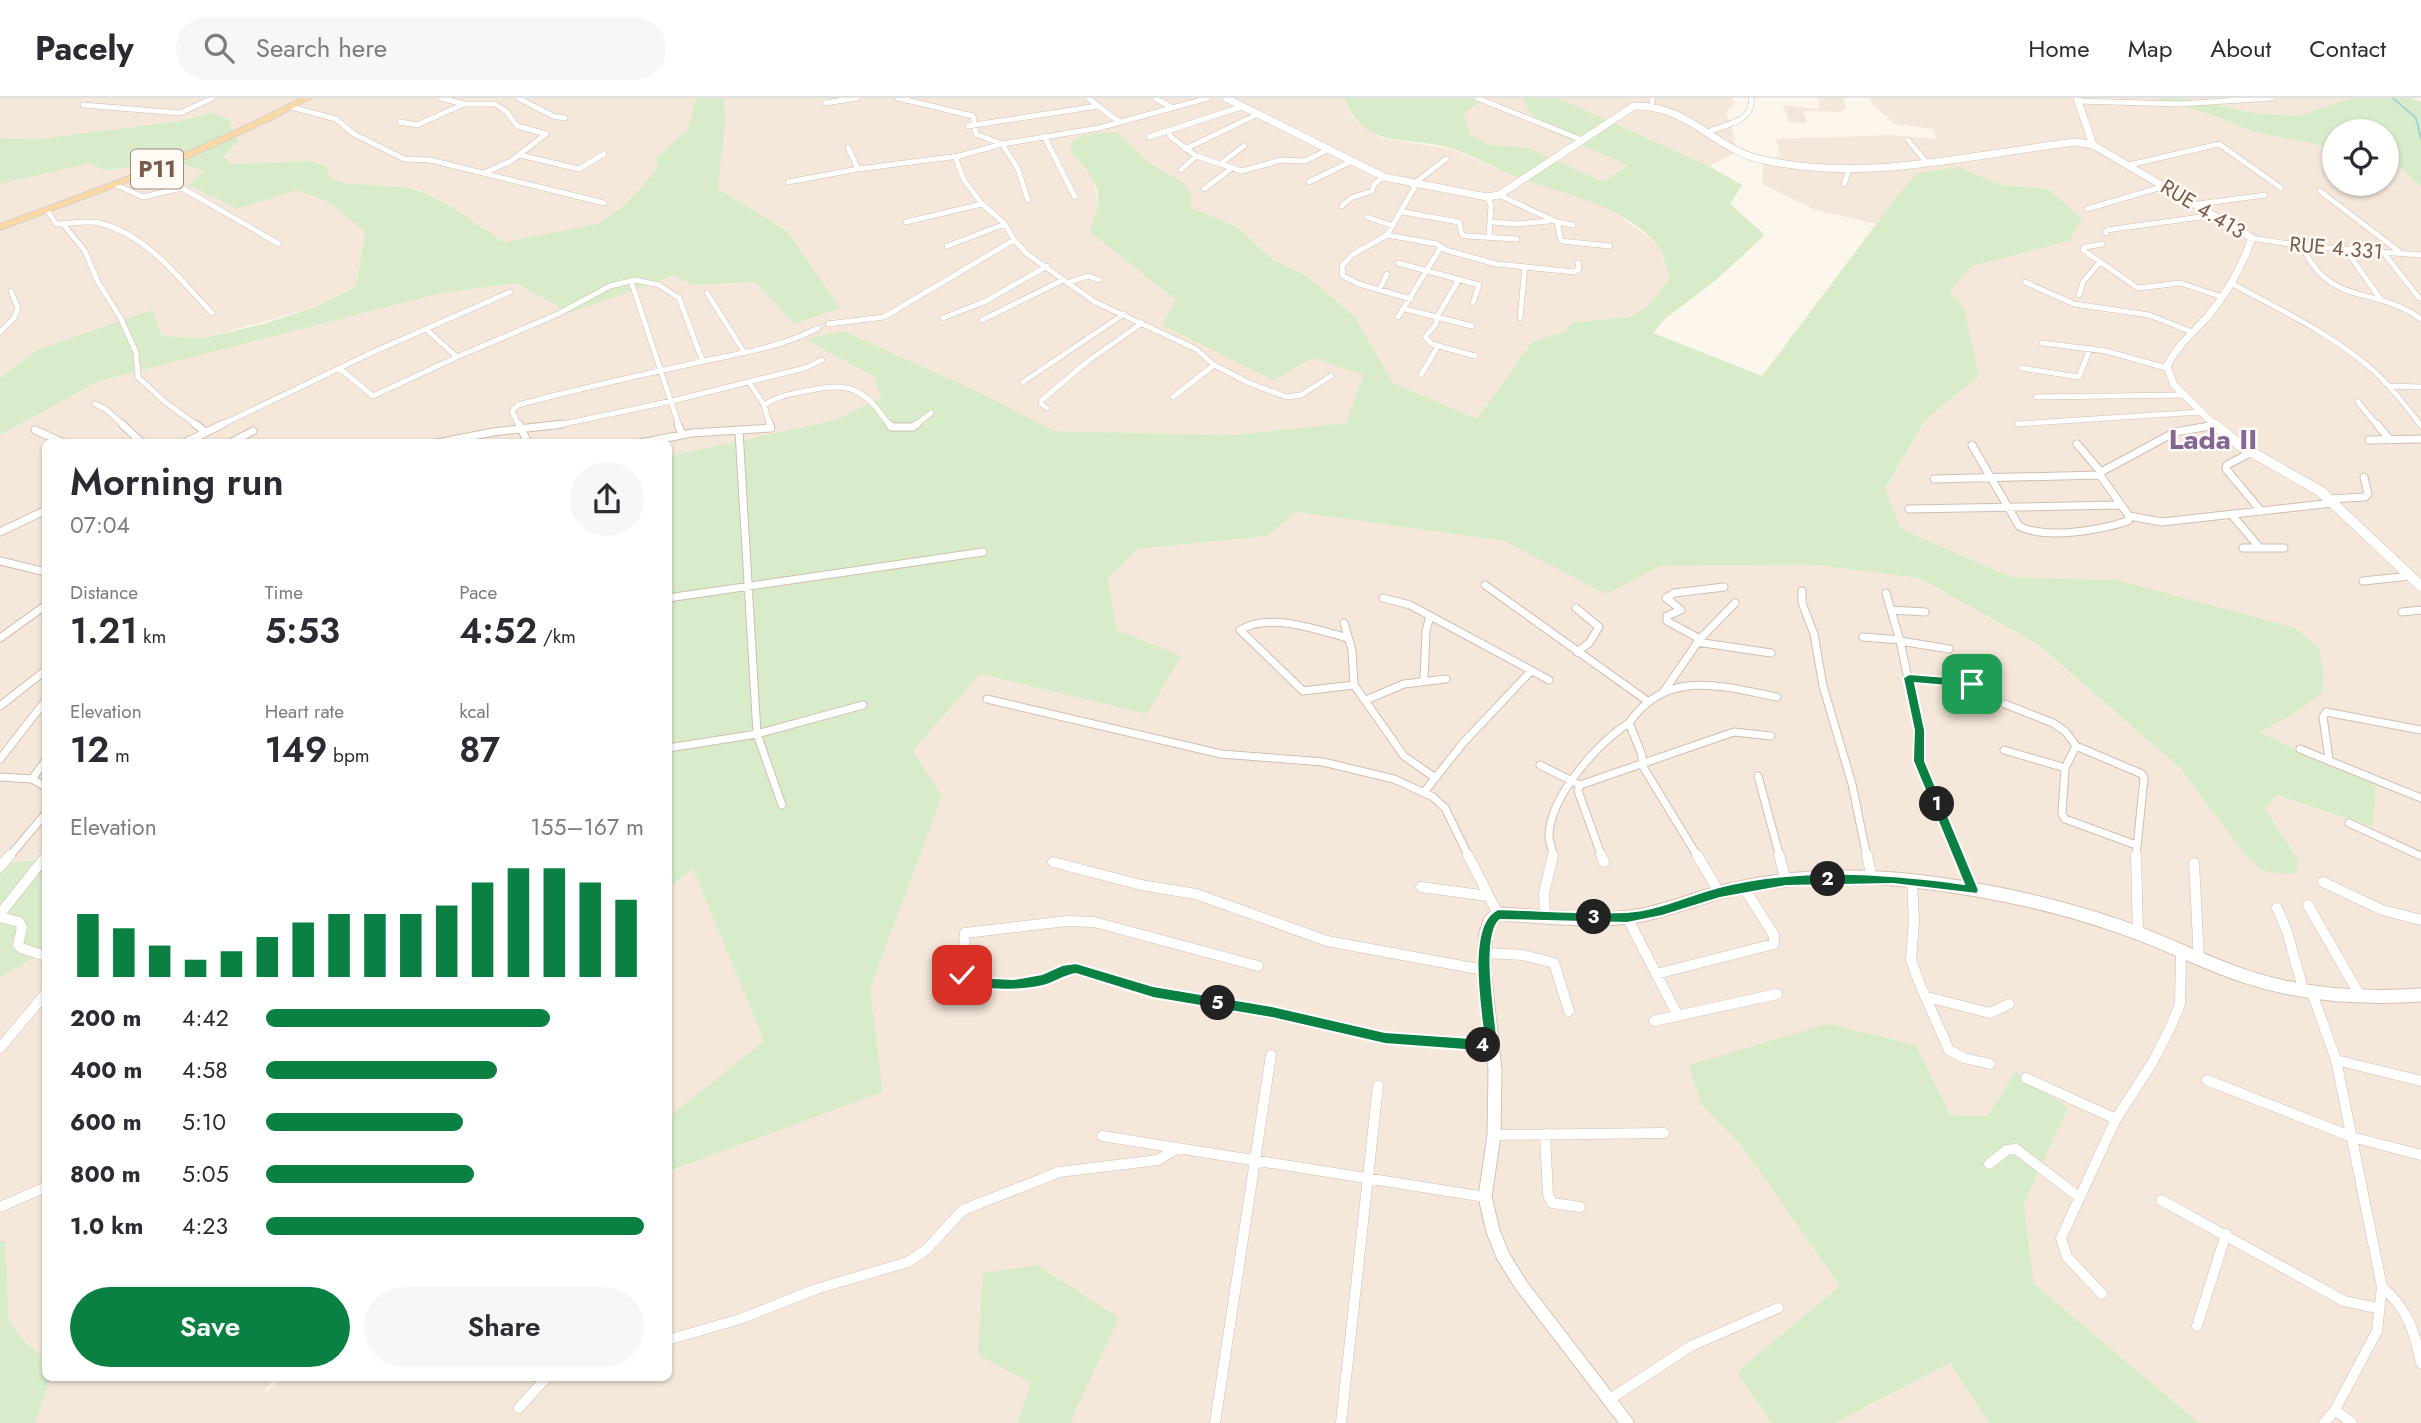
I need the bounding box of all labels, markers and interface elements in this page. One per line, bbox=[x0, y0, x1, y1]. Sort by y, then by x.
search box bbox=[176, 17, 666, 80]
text: Pacely bbox=[35, 25, 134, 72]
icon: search bbox=[200, 29, 238, 67]
text: Search here bbox=[256, 29, 387, 67]
text: Home bbox=[2028, 31, 2090, 66]
text: Map bbox=[2128, 31, 2172, 66]
text: About bbox=[2210, 31, 2271, 66]
text: Contact bbox=[2309, 31, 2386, 66]
map controls bbox=[2322, 119, 2399, 196]
button: locate bbox=[2322, 119, 2399, 196]
road number: P11 bbox=[131, 150, 183, 188]
street label: RUE 4.413 bbox=[2155, 172, 2251, 246]
street label: RUE 4.331 bbox=[2288, 229, 2384, 267]
district label: Lada II bbox=[2169, 419, 2257, 460]
text: Morning run bbox=[70, 454, 284, 509]
button: share bbox=[570, 462, 644, 536]
text: 07:04 bbox=[70, 508, 130, 542]
text: Distance bbox=[70, 579, 138, 606]
text: Time bbox=[265, 579, 303, 606]
text: Pace bbox=[459, 579, 497, 606]
text: 1.21 bbox=[70, 606, 137, 656]
text: 5:53 bbox=[265, 606, 340, 656]
text: 4:52 bbox=[459, 606, 537, 656]
text: km bbox=[137, 623, 166, 650]
text: /km bbox=[537, 623, 576, 650]
pin bbox=[1942, 654, 2002, 714]
icon: arrive bbox=[1953, 665, 1991, 703]
text: Elevation bbox=[70, 698, 142, 725]
text: Heart rate bbox=[265, 698, 344, 725]
text: kcal bbox=[459, 698, 490, 725]
text: 12 bbox=[70, 725, 109, 775]
text: 149 bbox=[265, 725, 327, 775]
text: 87 bbox=[459, 725, 500, 775]
text: m bbox=[109, 742, 130, 769]
text: bpm bbox=[327, 742, 370, 769]
pin: 1 bbox=[1920, 786, 1954, 822]
text: 1 bbox=[1932, 790, 1941, 817]
text: Elevation bbox=[70, 810, 157, 844]
text: 155–167 m bbox=[530, 810, 644, 844]
pin: 2 bbox=[1811, 862, 1846, 896]
text: 2 bbox=[1821, 865, 1834, 892]
pin: 3 bbox=[1576, 900, 1612, 934]
text: 3 bbox=[1588, 903, 1599, 930]
pin bbox=[932, 945, 992, 1005]
icon: check bbox=[943, 956, 981, 994]
pin: 5 bbox=[1200, 986, 1236, 1020]
text: 5 bbox=[1211, 989, 1224, 1016]
text: 200 m bbox=[70, 1001, 141, 1035]
text: 4:42 bbox=[182, 1001, 229, 1035]
pin: 4 bbox=[1466, 1028, 1500, 1062]
text: 4 bbox=[1476, 1031, 1489, 1058]
text: 400 m bbox=[70, 1053, 142, 1087]
text: 4:58 bbox=[182, 1053, 228, 1087]
text: 600 m bbox=[70, 1105, 142, 1139]
text: 5:10 bbox=[182, 1105, 226, 1139]
text: 800 m bbox=[70, 1157, 141, 1191]
text: 5:05 bbox=[182, 1157, 229, 1191]
text: 1.0 km bbox=[70, 1209, 143, 1243]
text: 4:23 bbox=[182, 1209, 228, 1243]
button: Save bbox=[70, 1287, 350, 1367]
button: Share bbox=[364, 1287, 644, 1367]

